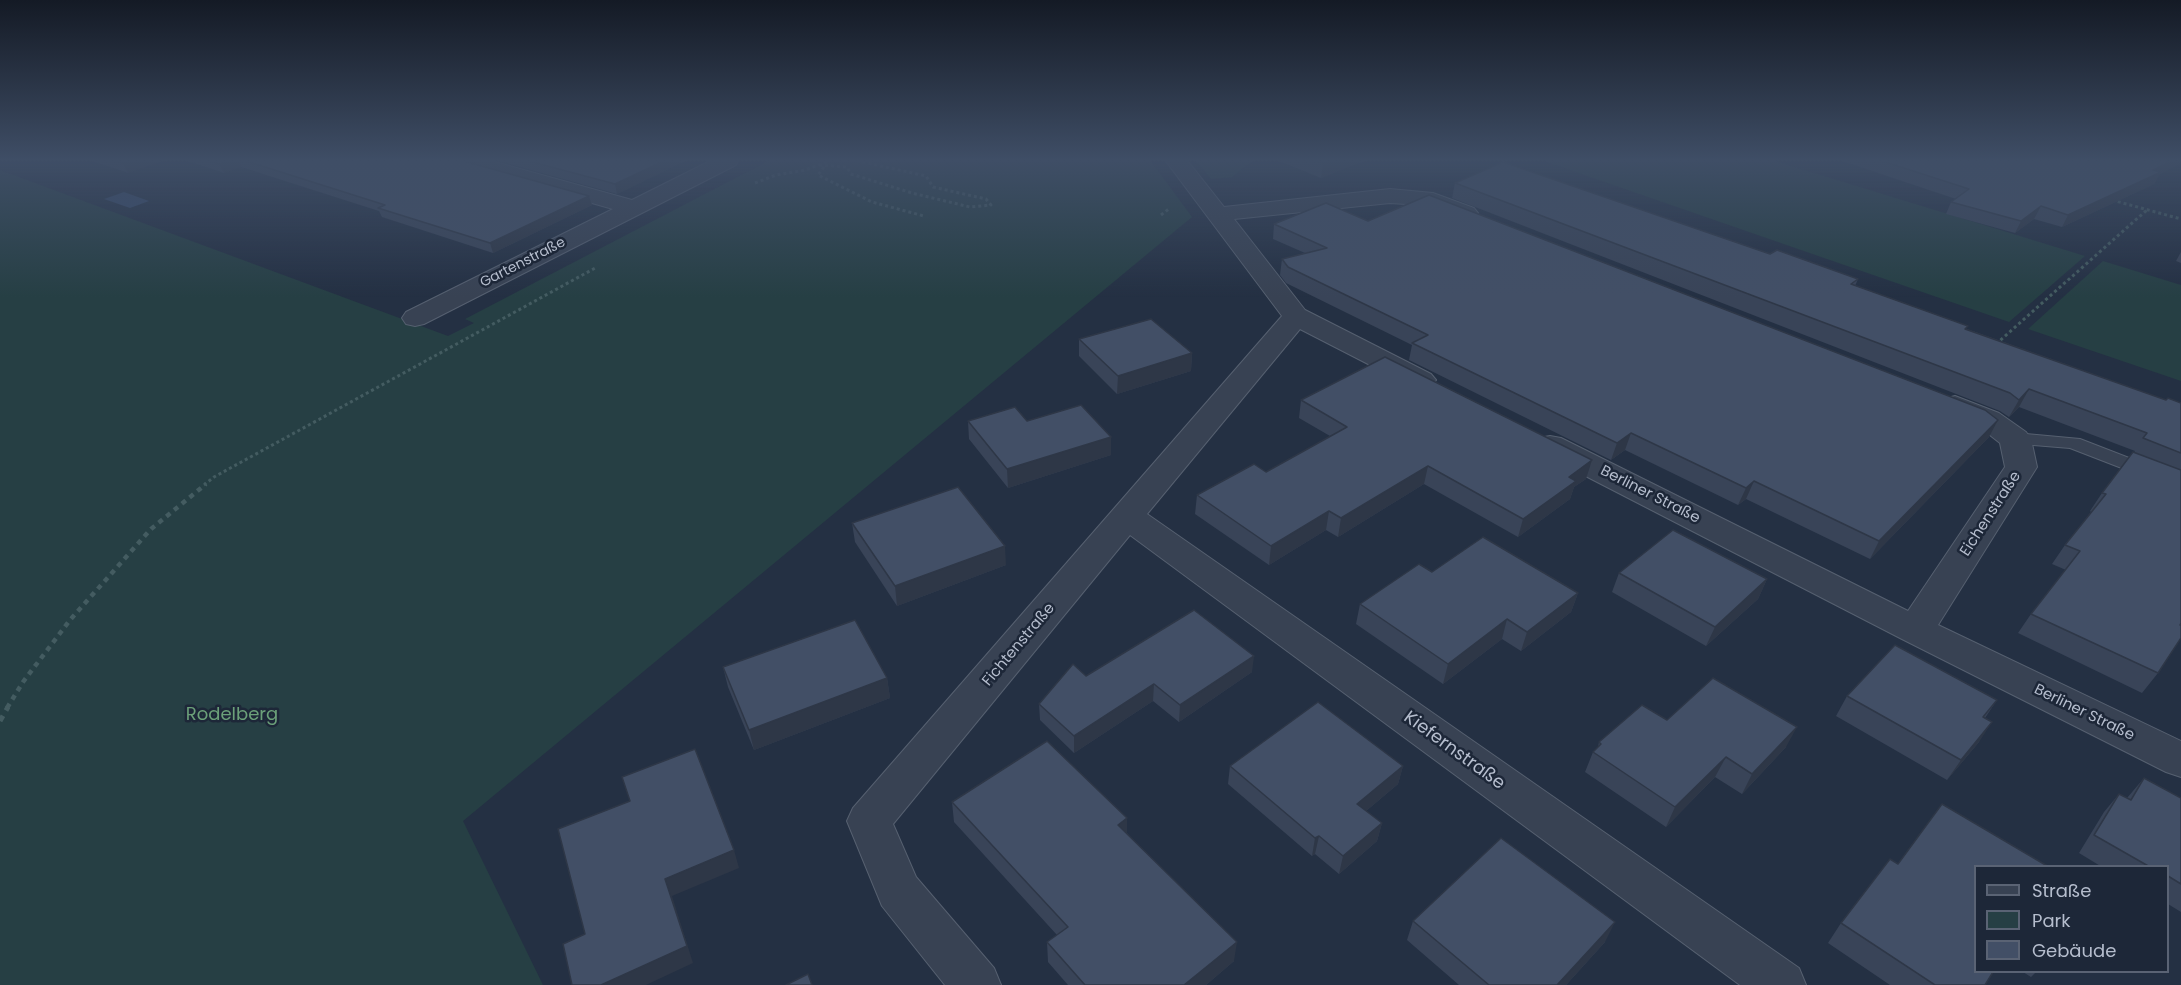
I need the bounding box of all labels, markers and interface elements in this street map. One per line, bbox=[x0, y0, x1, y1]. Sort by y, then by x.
street label: Gartenstraße bbox=[477, 234, 569, 292]
street label: Berliner Straße bbox=[1597, 462, 1703, 528]
street label: Eichenstraße bbox=[1957, 468, 2025, 560]
street label: Fichtenstraße bbox=[979, 600, 1059, 690]
street label: Berliner Straße bbox=[2031, 681, 2137, 745]
park label: Rodelberg bbox=[186, 704, 278, 726]
street label: Kiefernstraße bbox=[1399, 707, 1509, 795]
legend bbox=[1974, 865, 2169, 973]
text: Straße bbox=[2032, 878, 2091, 903]
text: Park bbox=[2032, 908, 2071, 933]
text: Gebäude bbox=[2032, 938, 2116, 963]

